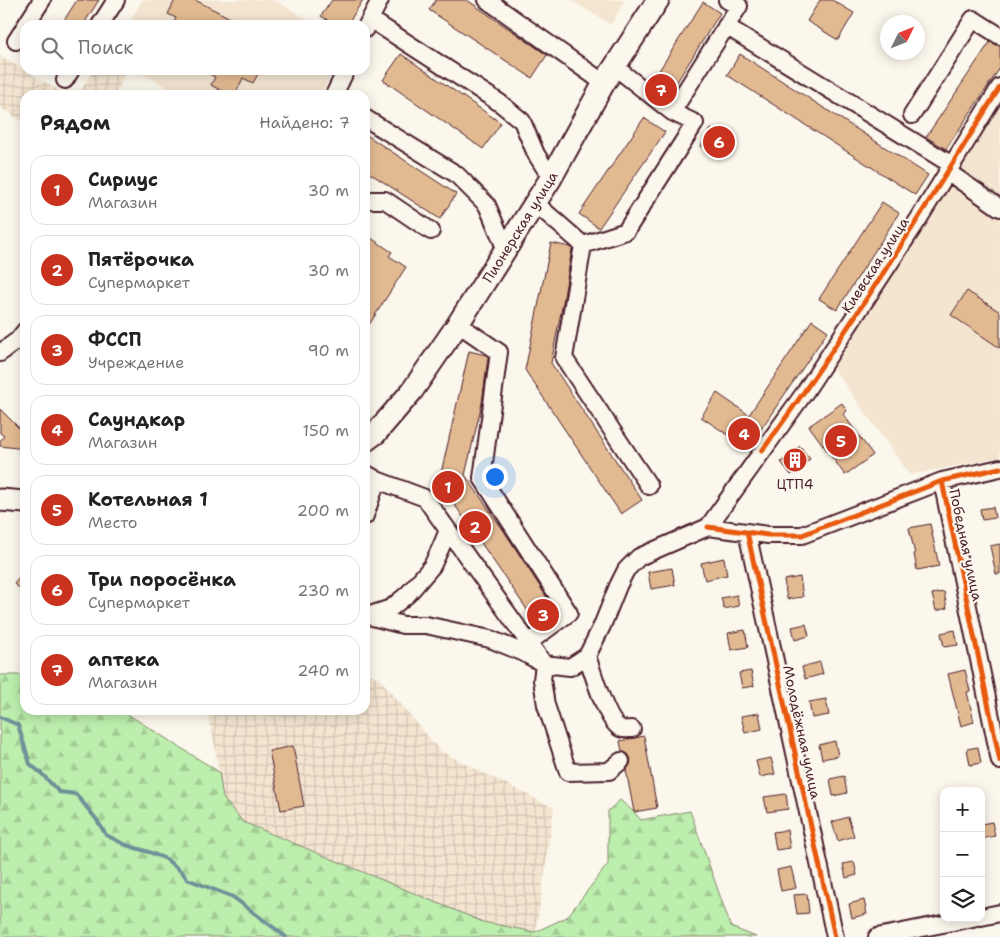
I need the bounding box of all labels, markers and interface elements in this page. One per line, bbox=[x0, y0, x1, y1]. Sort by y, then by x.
north arrow bbox=[880, 15, 925, 60]
search box bbox=[20, 20, 370, 75]
icon: search bbox=[38, 34, 66, 62]
text: Поиск bbox=[78, 35, 133, 60]
pin: 7 bbox=[645, 71, 677, 109]
text: Рядом bbox=[40, 109, 110, 137]
text: Найдено: 7 bbox=[259, 112, 350, 133]
pin: 6 bbox=[703, 123, 735, 161]
text: Сириус bbox=[88, 167, 158, 192]
street label: Пионерская улица bbox=[478, 168, 562, 286]
text: 1 bbox=[53, 180, 61, 201]
text: 30 m bbox=[308, 180, 349, 201]
text: Магазин bbox=[88, 192, 157, 213]
street label: Киевская улица bbox=[837, 214, 913, 316]
text: Пятёрочка bbox=[88, 247, 194, 272]
text: 2 bbox=[51, 260, 63, 281]
text: 30 m bbox=[308, 260, 349, 281]
text: Супермаркет bbox=[88, 272, 190, 293]
text: ФССП bbox=[88, 327, 141, 352]
text: 3 bbox=[51, 340, 63, 361]
text: 90 m bbox=[308, 340, 349, 361]
text: Учреждение bbox=[88, 352, 184, 373]
text: Саундкар bbox=[88, 407, 185, 432]
pin: 4 bbox=[728, 415, 760, 453]
text: 4 bbox=[51, 420, 63, 441]
text: 150 m bbox=[302, 420, 349, 441]
pin: 5 bbox=[825, 422, 857, 460]
text: Магазин bbox=[88, 432, 157, 453]
building icon: ЦТП4 bbox=[782, 447, 808, 473]
your location bbox=[482, 464, 508, 490]
pin: 1 bbox=[432, 468, 464, 506]
place label: ЦТП4 bbox=[776, 475, 814, 493]
text: Котельная 1 bbox=[88, 487, 208, 512]
street label: Победная улица bbox=[945, 487, 987, 603]
text: 5 bbox=[52, 500, 62, 521]
text: 200 m bbox=[297, 500, 349, 521]
pin: 2 bbox=[459, 508, 491, 546]
text: Место bbox=[88, 512, 138, 533]
text: Три поросёнка bbox=[88, 567, 236, 592]
text: 6 bbox=[51, 580, 63, 601]
text: 230 m bbox=[297, 580, 349, 601]
text: Супермаркет bbox=[88, 592, 190, 613]
pin: 3 bbox=[527, 596, 559, 634]
text: аптека bbox=[88, 647, 159, 672]
text: 7 bbox=[51, 660, 63, 681]
text: 240 m bbox=[297, 660, 349, 681]
street label: Молодёжная улица bbox=[779, 663, 825, 801]
text: Магазин bbox=[88, 672, 157, 693]
map controls bbox=[940, 787, 985, 922]
button: + bbox=[940, 787, 985, 832]
button: − bbox=[940, 832, 985, 877]
button: layers bbox=[940, 877, 985, 922]

